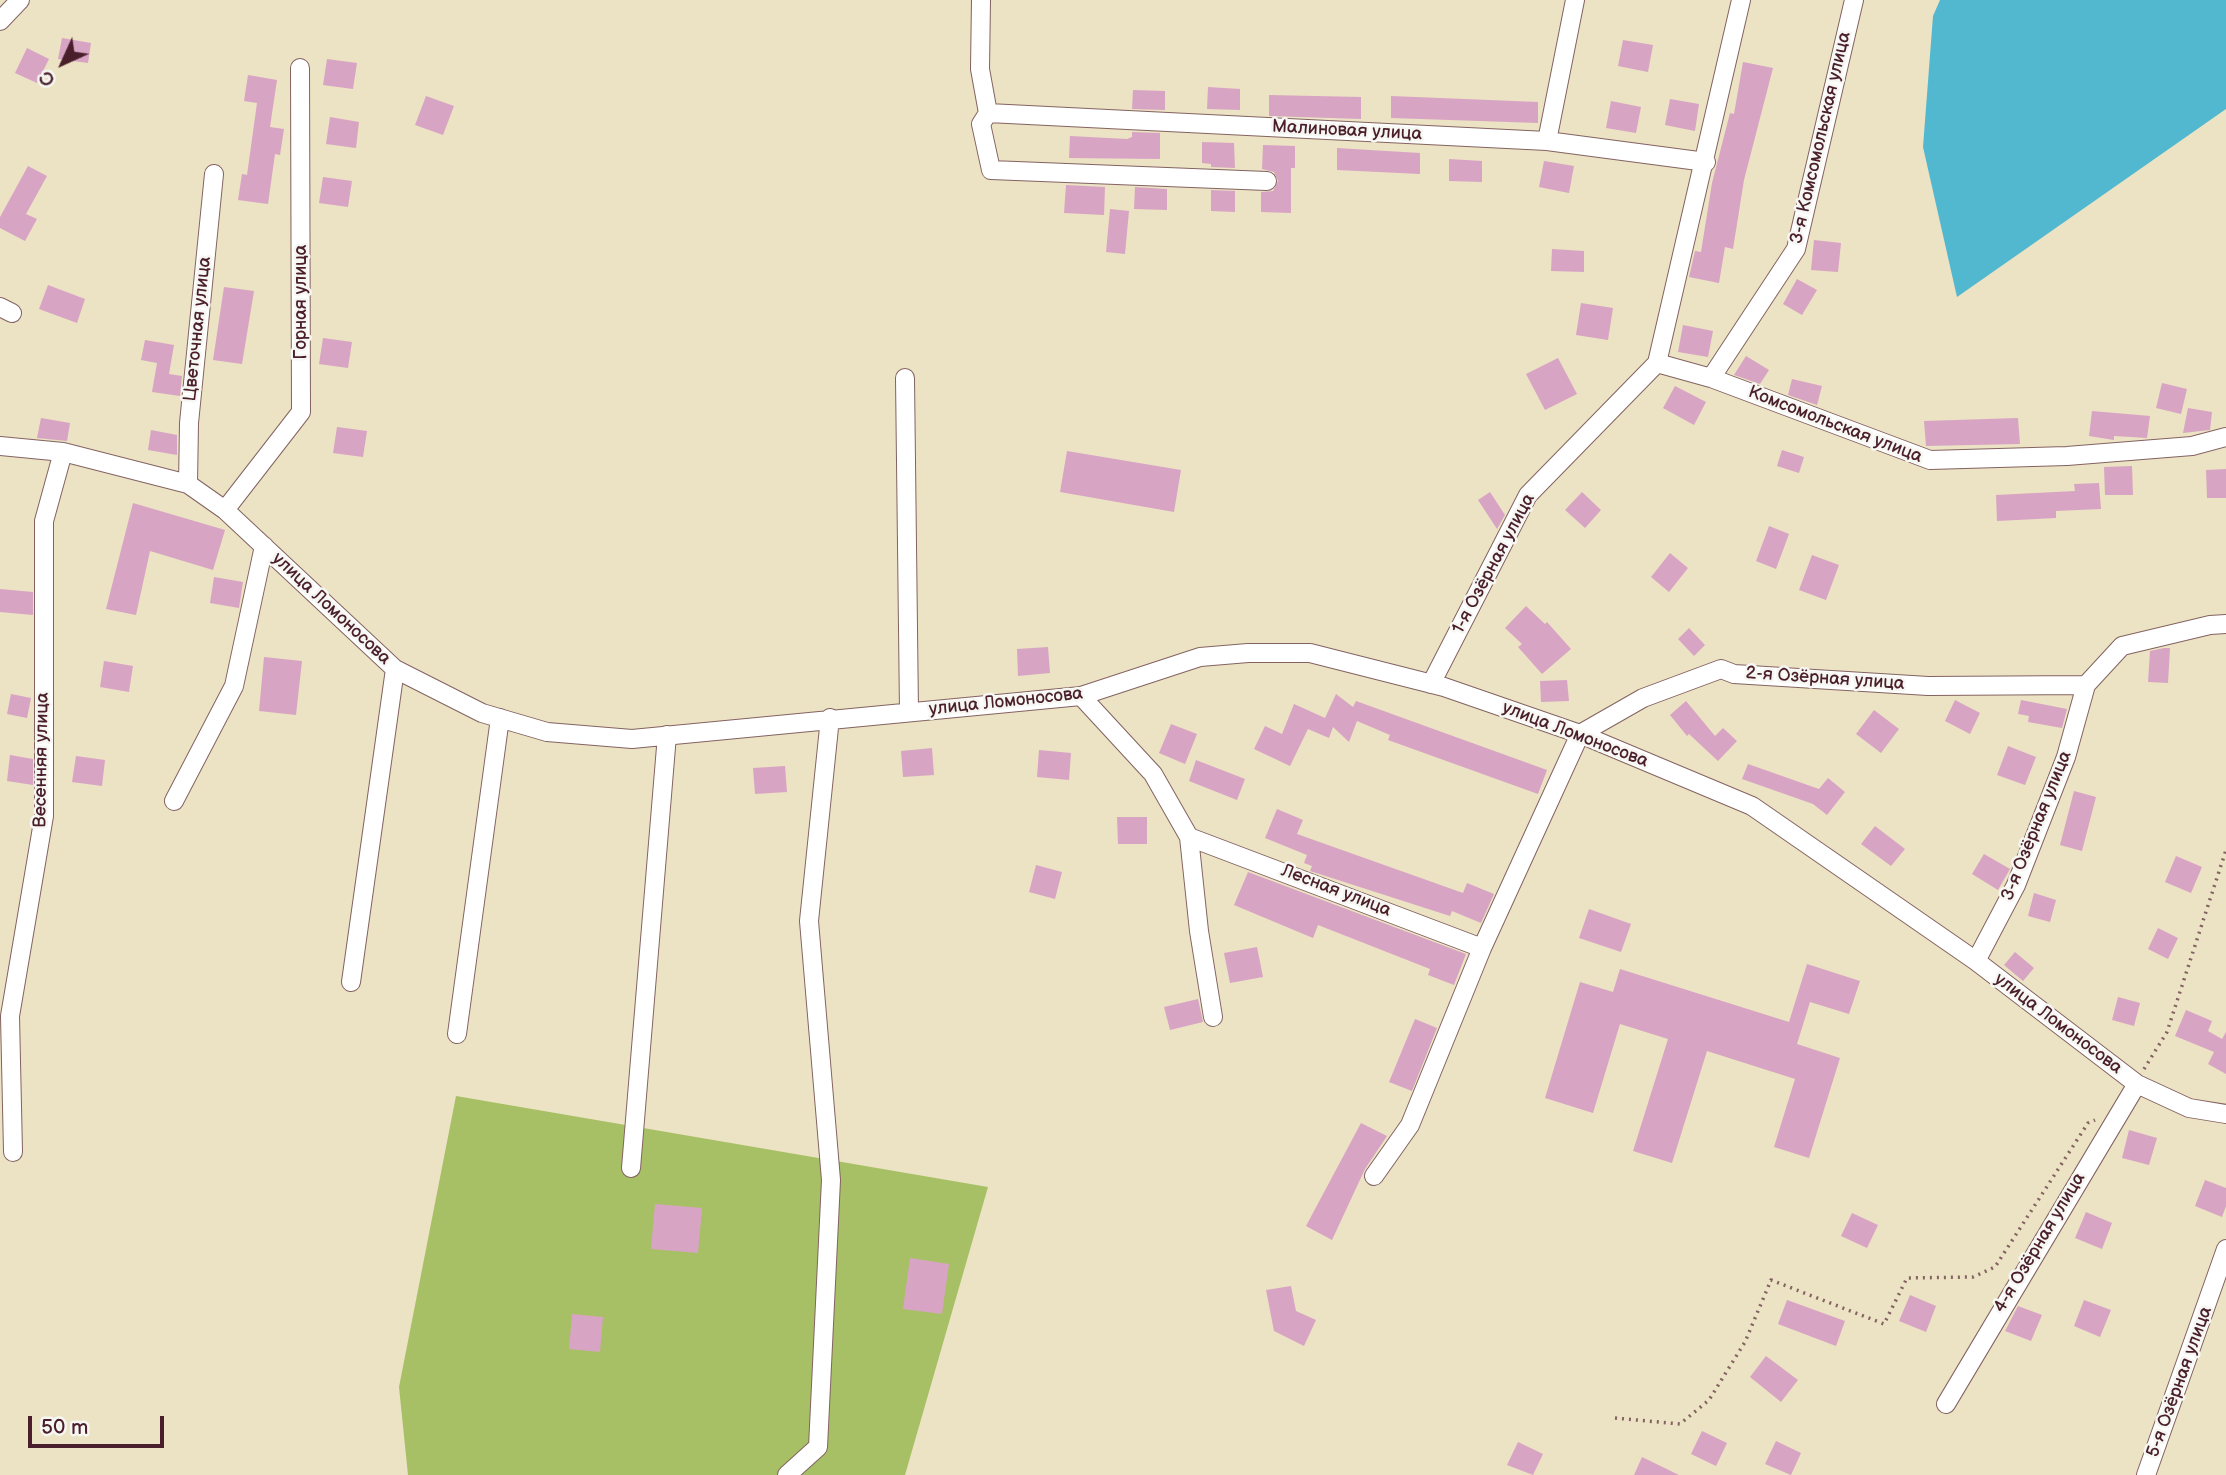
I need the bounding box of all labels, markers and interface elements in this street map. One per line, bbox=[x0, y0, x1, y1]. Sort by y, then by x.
north arrow bbox=[28, 28, 98, 98]
street label: 3-я Комсомольская улица bbox=[1786, 30, 1856, 246]
text: С bbox=[35, 65, 61, 91]
street label: Малиновая улица bbox=[1271, 116, 1423, 146]
street label: Горная улица bbox=[290, 245, 312, 359]
street label: Цветочная улица bbox=[180, 256, 216, 402]
street label: Комсомольская улица bbox=[1745, 382, 1925, 468]
street label: 1-я Озёрная улица bbox=[1448, 490, 1540, 638]
street label: улица Ломоносова bbox=[267, 548, 395, 670]
street label: 2-я Озёрная улица bbox=[1745, 663, 1905, 695]
street label: улица Ломоносова bbox=[928, 683, 1084, 721]
street label: Весенняя улица bbox=[30, 692, 54, 828]
street label: улица Ломоносова bbox=[1499, 697, 1651, 773]
street label: 3-я Озёрная улица bbox=[1997, 748, 2077, 904]
street label: Лесная улица bbox=[1278, 860, 1394, 922]
street label: улица Ломоносова bbox=[1990, 969, 2126, 1079]
street label: 4-я Озёрная улица bbox=[1990, 1169, 2090, 1317]
street label: 5-я Озёрная улица bbox=[2143, 1304, 2217, 1460]
scale bar bbox=[32, 1402, 168, 1446]
text: 50 m bbox=[41, 1415, 88, 1440]

